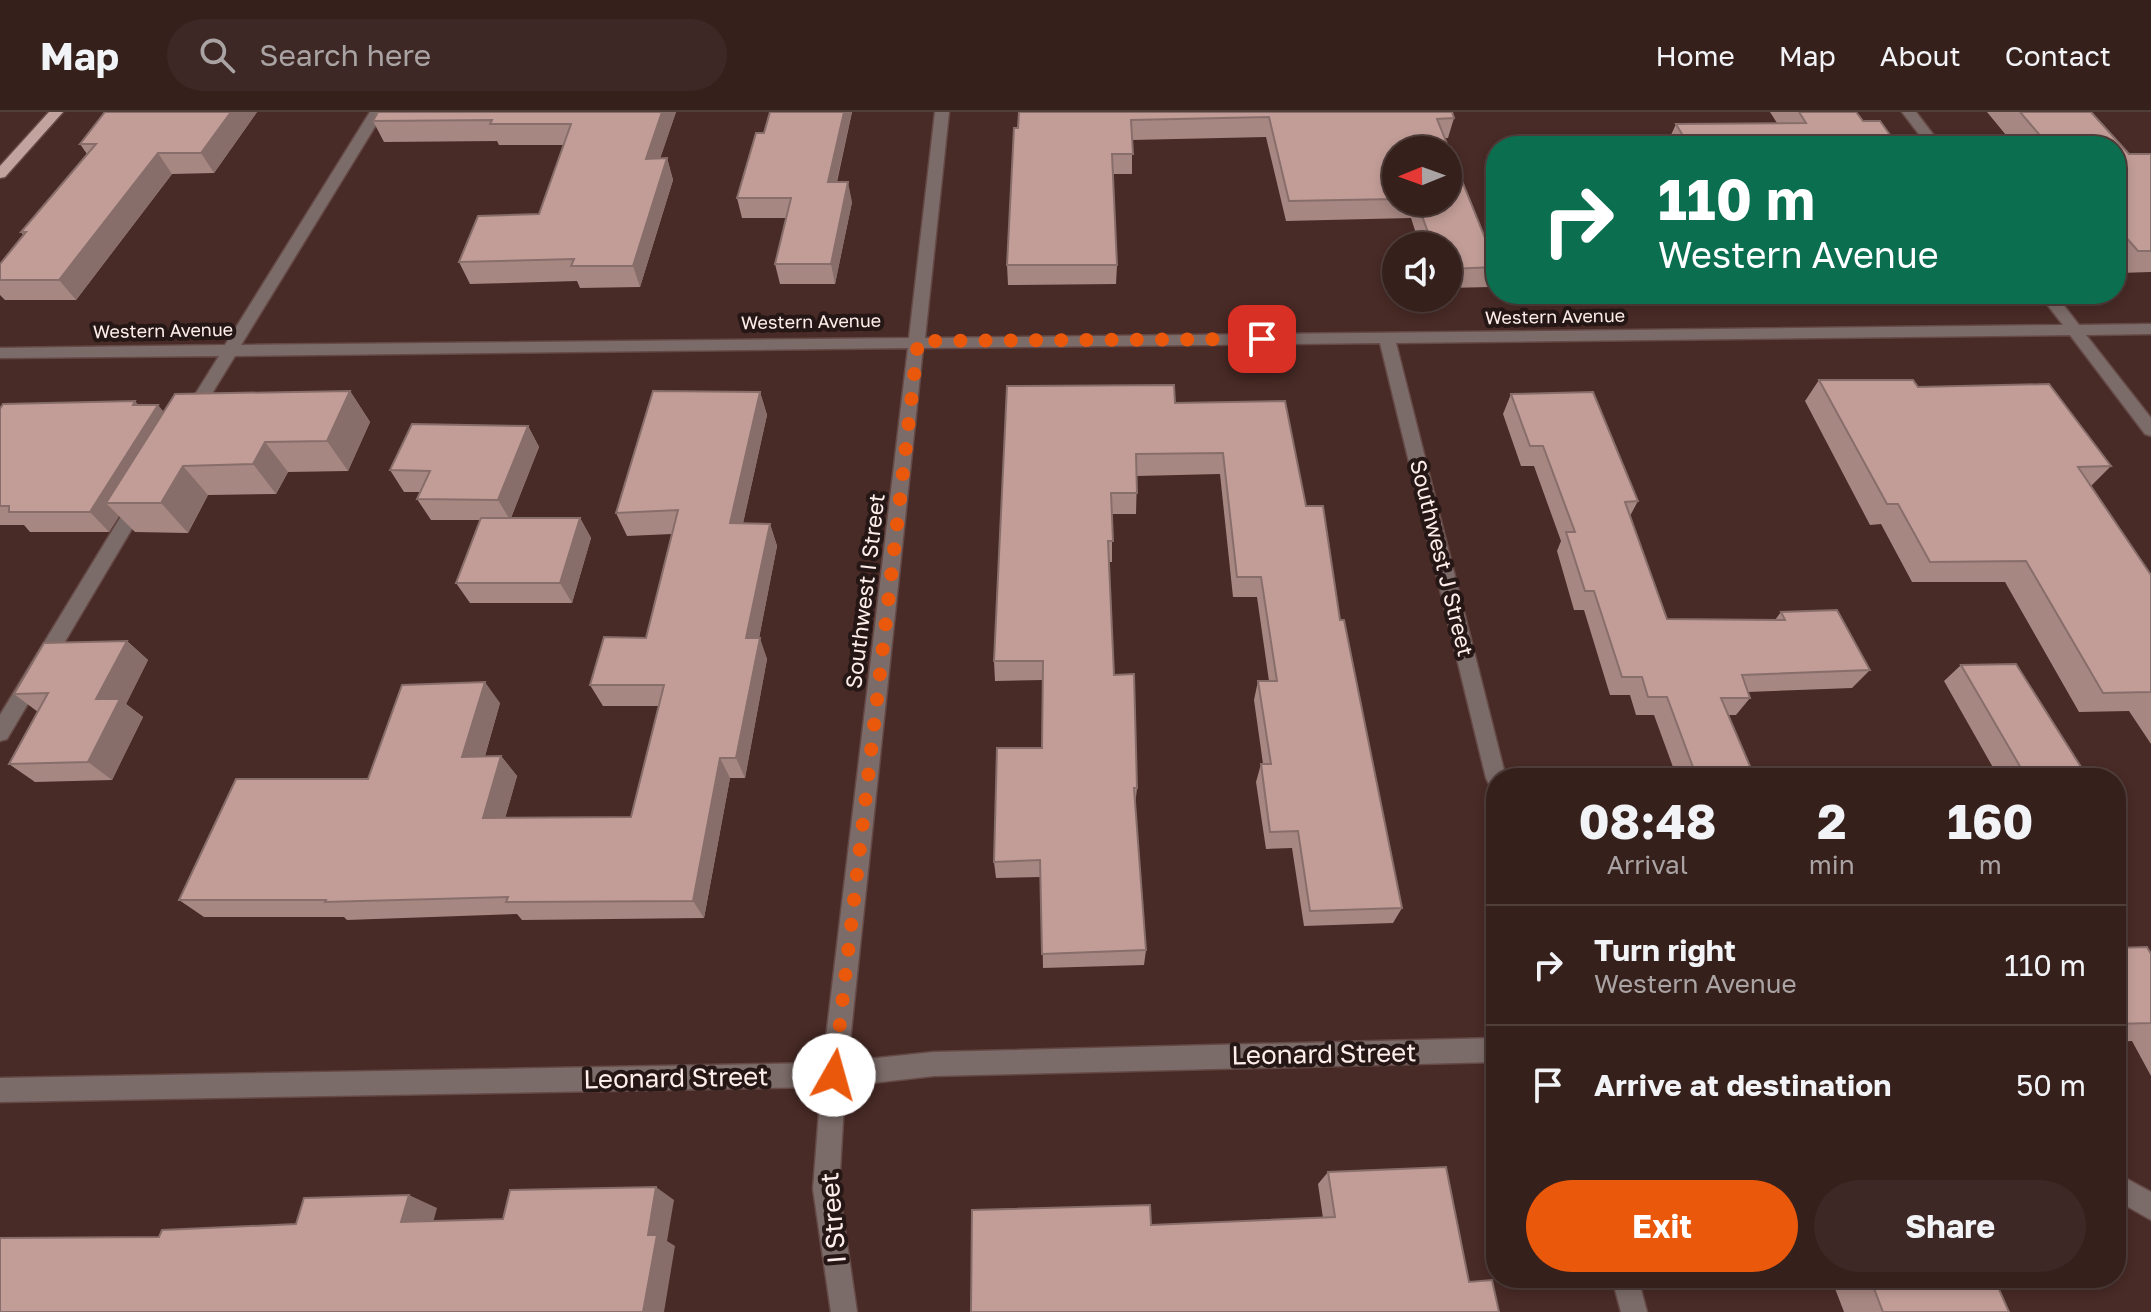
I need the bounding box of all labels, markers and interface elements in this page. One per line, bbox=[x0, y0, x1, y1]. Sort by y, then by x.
search box bbox=[167, 19, 727, 91]
text: Map bbox=[40, 33, 119, 78]
icon: search bbox=[195, 33, 239, 77]
text: Search here bbox=[259, 37, 431, 73]
text: Home bbox=[1656, 39, 1735, 72]
text: Map bbox=[1779, 39, 1836, 72]
text: About bbox=[1880, 39, 1961, 72]
text: Contact bbox=[2005, 39, 2111, 72]
north arrow bbox=[1382, 136, 1462, 216]
map controls bbox=[1382, 136, 1462, 312]
text: 110 m bbox=[1658, 165, 1815, 232]
icon: right bbox=[1526, 168, 1630, 272]
button: sound bbox=[1382, 232, 1462, 312]
text: Western Avenue bbox=[1658, 233, 1939, 276]
street label: Western Avenue bbox=[1485, 304, 1625, 328]
pin bbox=[1228, 305, 1296, 373]
street label: Western Avenue bbox=[741, 309, 881, 333]
icon: arrive bbox=[1240, 317, 1284, 361]
street label: Western Avenue bbox=[93, 318, 233, 342]
street label: Southwest J Street bbox=[1405, 457, 1480, 659]
street label: Southwest I Street bbox=[839, 492, 890, 690]
text: 08:48 bbox=[1578, 792, 1716, 850]
text: 2 bbox=[1817, 792, 1846, 850]
text: 160 bbox=[1947, 792, 2034, 850]
text: Arrival bbox=[1607, 849, 1688, 880]
text: min bbox=[1809, 849, 1855, 880]
text: m bbox=[1979, 849, 2002, 880]
text: Turn right bbox=[1594, 932, 1736, 968]
icon: right bbox=[1526, 943, 1570, 987]
text: 110 m bbox=[2004, 947, 2086, 983]
text: Western Avenue bbox=[1594, 968, 1797, 999]
position arrow bbox=[792, 1033, 876, 1117]
street label: Leonard Street bbox=[1231, 1036, 1417, 1071]
street label: Leonard Street bbox=[583, 1060, 769, 1095]
icon: arrive bbox=[1526, 1063, 1570, 1107]
text: Arrive at destination bbox=[1594, 1067, 1891, 1103]
text: 50 m bbox=[2016, 1067, 2086, 1103]
street label: I Street bbox=[813, 1171, 852, 1265]
button: Exit bbox=[1526, 1180, 1798, 1272]
button: Share bbox=[1814, 1180, 2086, 1272]

